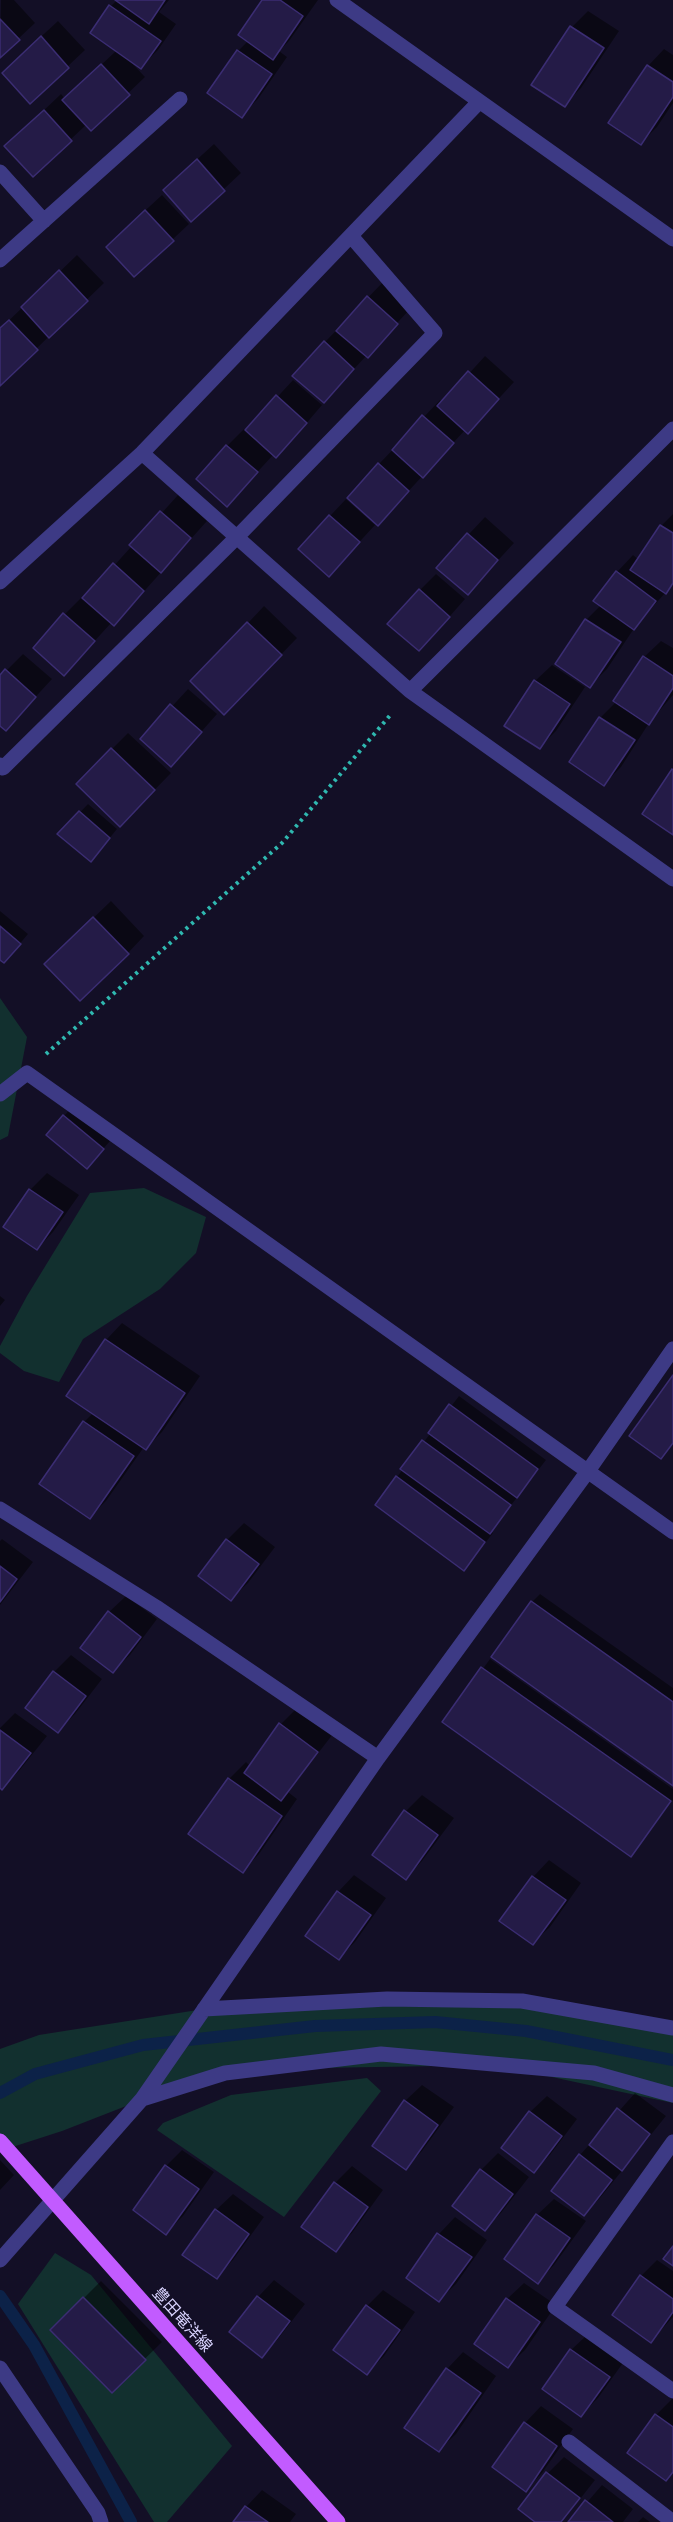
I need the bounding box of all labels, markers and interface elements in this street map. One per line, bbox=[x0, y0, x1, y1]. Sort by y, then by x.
street label: 豊田竜洋線 bbox=[148, 2284, 216, 2356]

